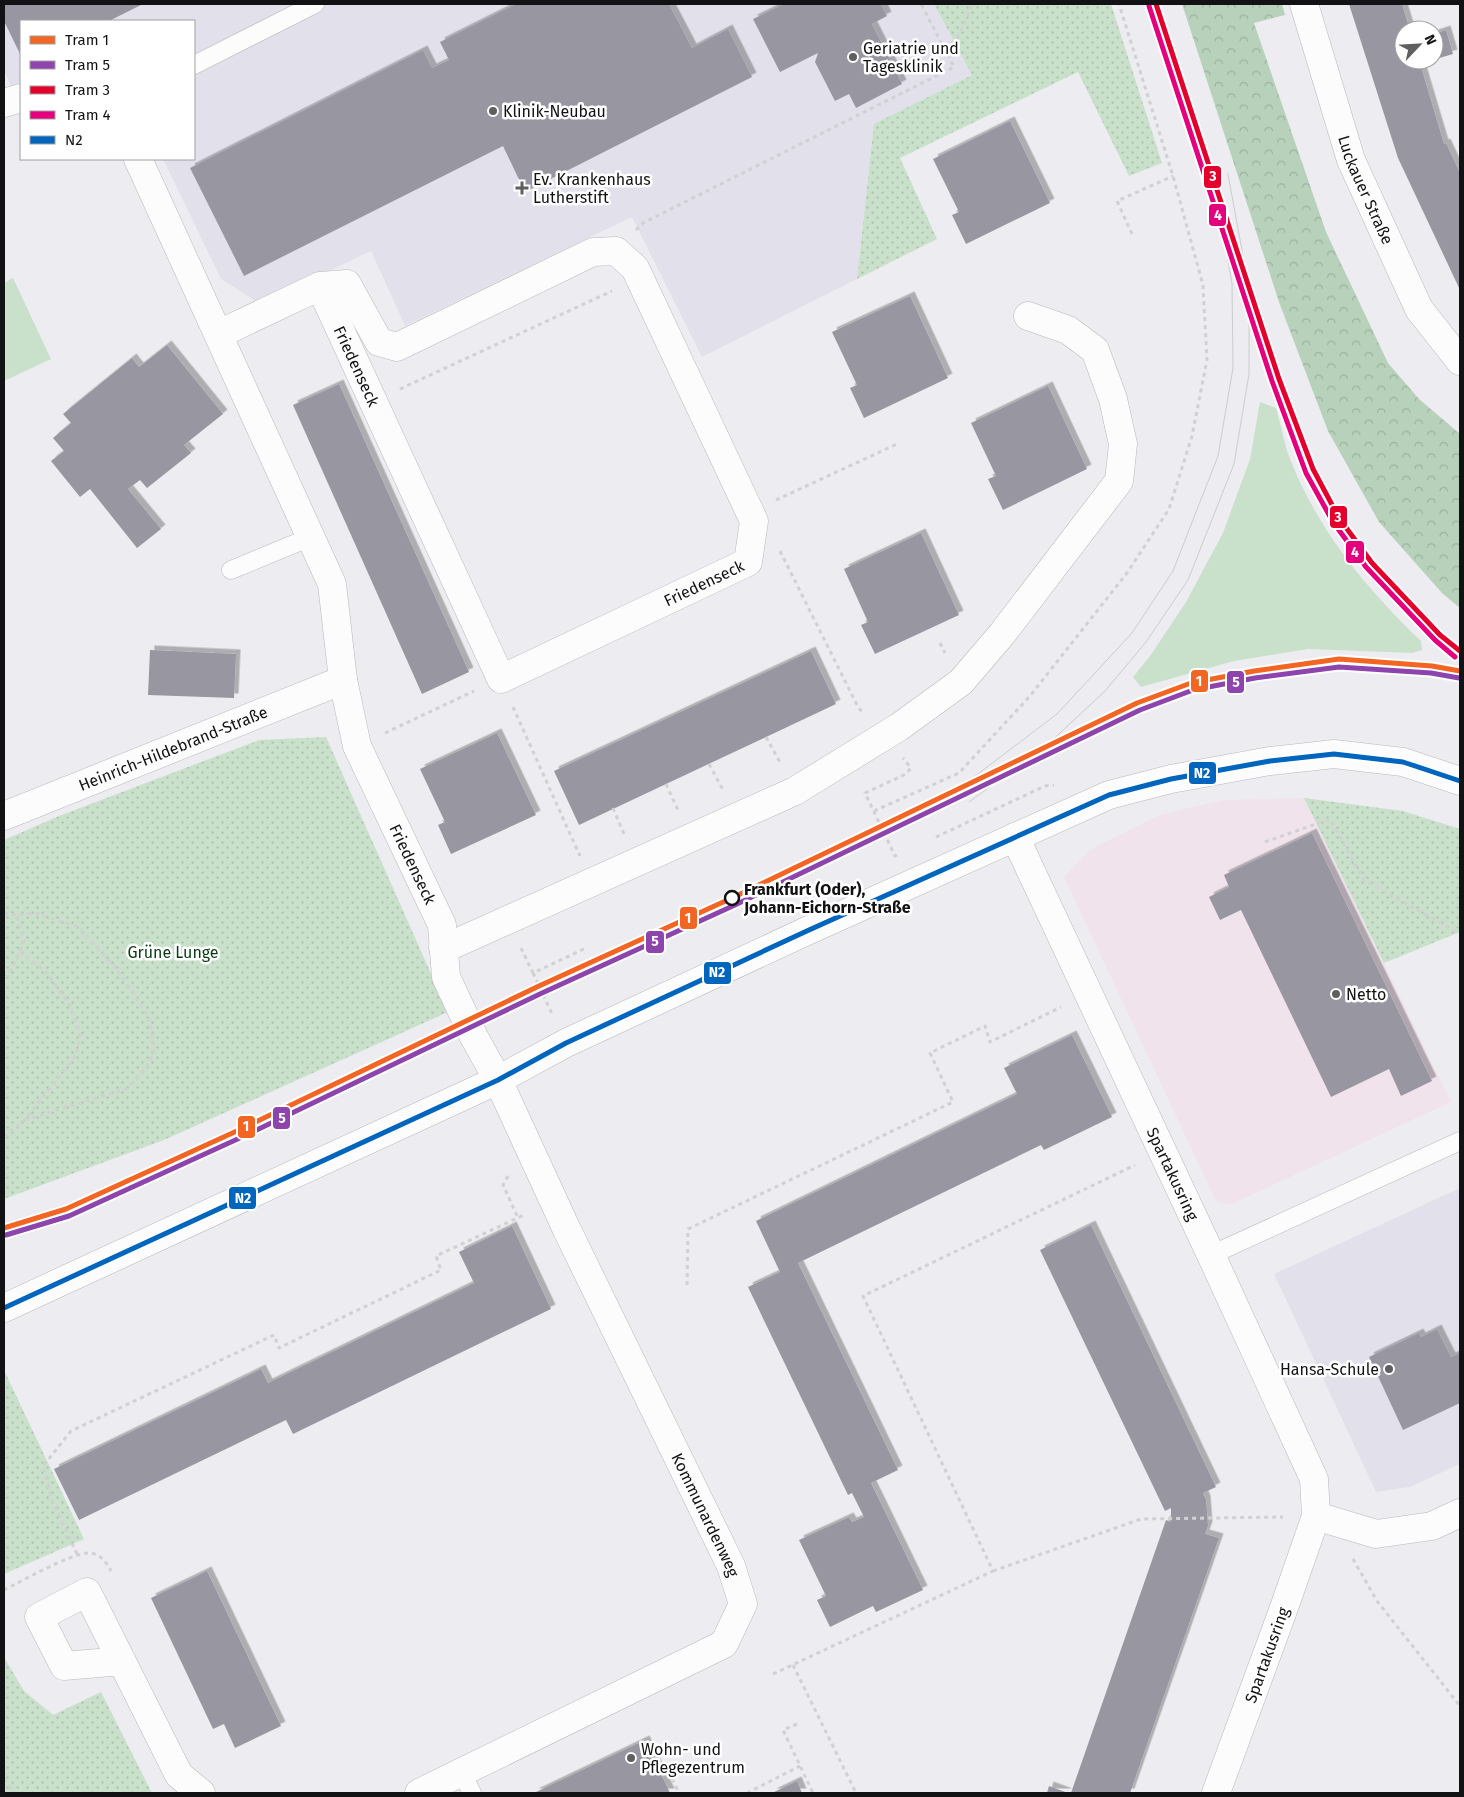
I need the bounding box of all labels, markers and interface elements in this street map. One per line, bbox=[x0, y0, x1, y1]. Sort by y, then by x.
legend bbox=[20, 20, 195, 160]
north arrow bbox=[1394, 20, 1444, 70]
text: Tram 1 bbox=[65, 31, 109, 49]
text: N bbox=[1421, 32, 1440, 48]
place label: Geriatrie und Tagesklinik bbox=[863, 39, 959, 76]
marker: Geriatrie und Tagesklinik bbox=[847, 51, 859, 63]
text: Tram 5 bbox=[65, 56, 110, 74]
text: Tram 3 bbox=[65, 81, 110, 99]
place label: Klinik-Neubau bbox=[503, 102, 606, 121]
marker: Klinik-Neubau bbox=[487, 105, 499, 117]
text: Tram 4 bbox=[65, 106, 111, 124]
text: N2 bbox=[65, 131, 83, 149]
street label: Luckauer Straße bbox=[1335, 133, 1398, 247]
line badge: 3 bbox=[1203, 165, 1222, 189]
text: 3 bbox=[1208, 168, 1217, 185]
place label: Ev. Krankenhaus Lutherstift bbox=[533, 170, 651, 207]
marker: Ev. Krankenhaus Lutherstift bbox=[515, 181, 529, 195]
line badge: 4 bbox=[1208, 203, 1227, 227]
text: 4 bbox=[1214, 207, 1222, 224]
street label: Friedenseck bbox=[330, 323, 384, 410]
line badge: 3 bbox=[1329, 505, 1348, 529]
text: 3 bbox=[1333, 509, 1342, 526]
line badge: 4 bbox=[1345, 540, 1365, 564]
text: 4 bbox=[1351, 544, 1359, 561]
street label: Friedenseck bbox=[661, 555, 748, 610]
line badge: 1 bbox=[1190, 669, 1209, 693]
line badge: 5 bbox=[1226, 670, 1245, 694]
text: 1 bbox=[1196, 673, 1202, 690]
text: 5 bbox=[1232, 674, 1240, 691]
street label: Heinrich-Hildebrand-Straße bbox=[76, 702, 270, 795]
line badge: N2 bbox=[1188, 761, 1217, 785]
text: N2 bbox=[1194, 765, 1210, 782]
street label: Friedenseck bbox=[386, 821, 441, 908]
place label: Frankfurt (Oder), Johann-Eichorn-Straße bbox=[743, 880, 911, 917]
marker: Frankfurt (Oder), Johann-Eichorn-Straße bbox=[724, 890, 740, 906]
line badge: 1 bbox=[679, 906, 698, 930]
text: 1 bbox=[685, 910, 691, 927]
line badge: 5 bbox=[645, 930, 665, 954]
text: 5 bbox=[651, 933, 659, 950]
park label: Grüne Lunge bbox=[127, 943, 219, 962]
line badge: N2 bbox=[703, 961, 732, 985]
text: N2 bbox=[709, 964, 725, 981]
place label: Netto bbox=[1346, 985, 1386, 1004]
marker: Netto bbox=[1330, 988, 1342, 1000]
line badge: 5 bbox=[272, 1106, 291, 1130]
text: 5 bbox=[278, 1110, 286, 1127]
line badge: 1 bbox=[237, 1115, 256, 1139]
text: 1 bbox=[243, 1118, 249, 1135]
street label: Spartakusring bbox=[1143, 1124, 1203, 1224]
line badge: N2 bbox=[228, 1186, 257, 1210]
text: N2 bbox=[235, 1190, 251, 1207]
place label: Hansa-Schule bbox=[1280, 1360, 1379, 1379]
marker: Hansa-Schule bbox=[1383, 1363, 1395, 1375]
street label: Kommunardenweg bbox=[668, 1450, 743, 1580]
street label: Spartakusring bbox=[1241, 1604, 1293, 1705]
place label: Wohn- und Pflegezentrum bbox=[641, 1740, 745, 1777]
marker: Wohn- und Pflegezentrum bbox=[625, 1752, 637, 1764]

